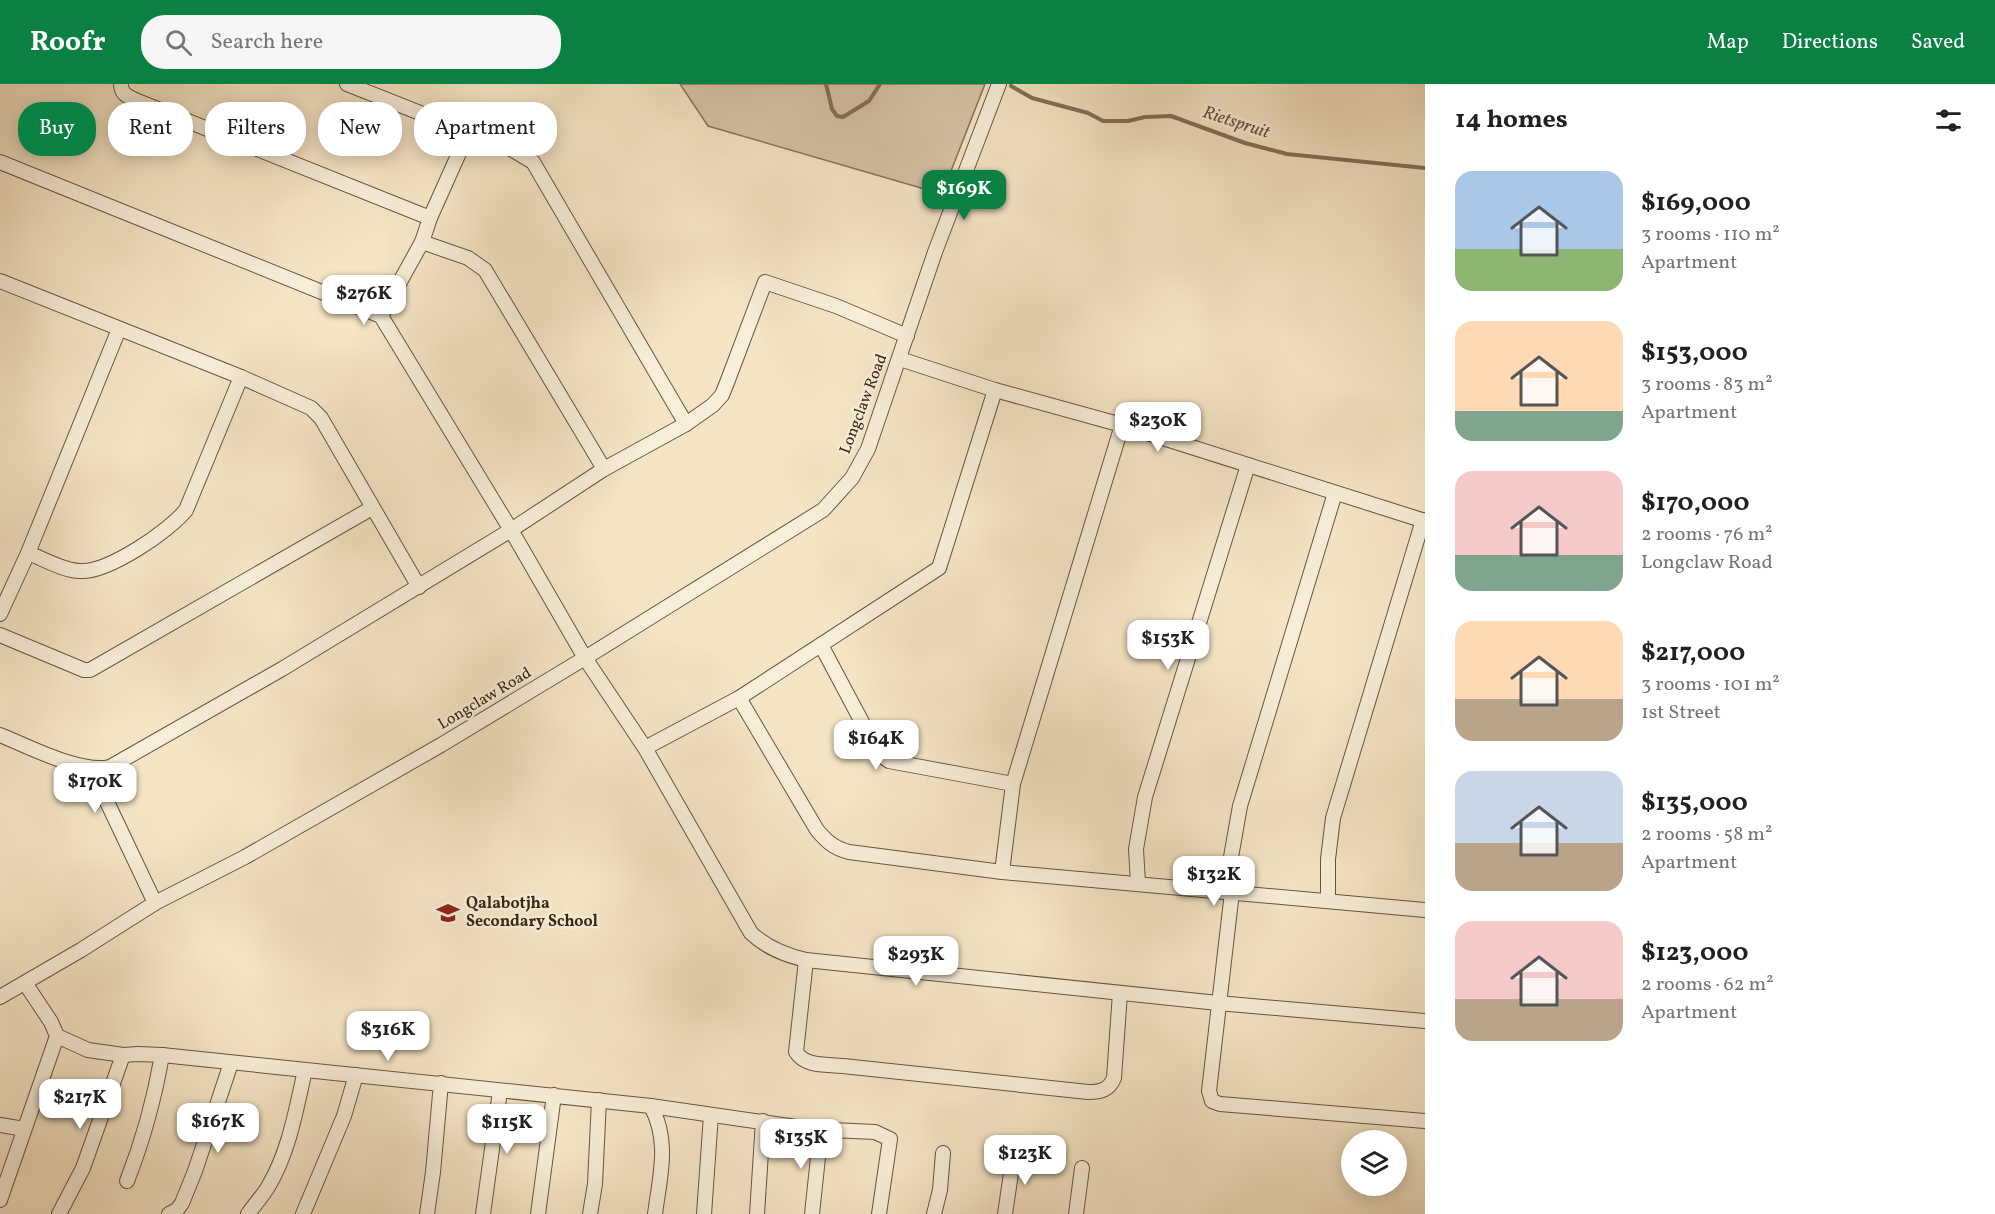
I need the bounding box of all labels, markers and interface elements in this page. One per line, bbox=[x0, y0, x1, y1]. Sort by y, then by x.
search box bbox=[141, 15, 561, 69]
text: Roofr bbox=[30, 23, 105, 62]
icon: search bbox=[162, 26, 195, 59]
text: Search here bbox=[210, 27, 323, 58]
text: Map bbox=[1707, 28, 1749, 57]
text: Directions bbox=[1782, 28, 1878, 57]
text: Saved bbox=[1911, 28, 1965, 57]
water label: Rietspruit bbox=[1199, 100, 1274, 146]
chip: Buy bbox=[18, 102, 96, 156]
chip: Rent bbox=[108, 102, 193, 156]
chip: Filters bbox=[205, 102, 306, 156]
chip: New bbox=[318, 102, 402, 156]
chip: Apartment bbox=[414, 102, 557, 156]
text: 14 homes bbox=[1455, 102, 1568, 138]
icon: filters bbox=[1932, 104, 1965, 137]
pin: $169K bbox=[922, 170, 1006, 221]
text: $169K bbox=[936, 175, 992, 203]
text: $169,000 bbox=[1641, 185, 1751, 221]
icon: home bbox=[1503, 195, 1575, 267]
text: 3 rooms · 110 m² bbox=[1641, 221, 1780, 249]
text: Apartment bbox=[1641, 249, 1737, 277]
pin: $276K bbox=[322, 275, 406, 326]
text: $276K bbox=[336, 280, 392, 308]
text: $153,000 bbox=[1641, 335, 1748, 371]
icon: home bbox=[1503, 345, 1575, 417]
street label: Longclaw Road bbox=[835, 351, 893, 457]
text: 3 rooms · 83 m² bbox=[1641, 371, 1773, 399]
text: Apartment bbox=[1641, 399, 1737, 427]
pin: $230K bbox=[1116, 402, 1200, 453]
text: $230K bbox=[1129, 407, 1187, 435]
text: $170,000 bbox=[1641, 485, 1750, 521]
icon: home bbox=[1503, 495, 1575, 567]
text: 2 rooms · 76 m² bbox=[1641, 521, 1773, 549]
text: Longclaw Road bbox=[1641, 549, 1773, 577]
pin: $153K bbox=[1126, 620, 1210, 671]
text: $153K bbox=[1141, 625, 1195, 653]
text: $217,000 bbox=[1641, 635, 1745, 671]
icon: home bbox=[1503, 645, 1575, 717]
street label: Longclaw Road bbox=[434, 662, 536, 736]
text: 3 rooms · 101 m² bbox=[1641, 671, 1780, 699]
text: 1st Street bbox=[1641, 699, 1721, 727]
pin: $164K bbox=[834, 720, 918, 771]
text: $164K bbox=[848, 725, 904, 753]
pin: $170K bbox=[53, 763, 137, 814]
text: $170K bbox=[68, 768, 122, 796]
text: $135,000 bbox=[1641, 785, 1748, 821]
icon: home bbox=[1503, 795, 1575, 867]
text: 2 rooms · 58 m² bbox=[1641, 821, 1772, 849]
text: Apartment bbox=[1641, 849, 1737, 877]
pin: $132K bbox=[1172, 856, 1256, 907]
text: $132K bbox=[1187, 861, 1241, 889]
place label: Qalabotjha Secondary School bbox=[466, 893, 599, 933]
school or university icon: Qalabotjha Secondary School bbox=[435, 900, 461, 926]
text: $123,000 bbox=[1641, 935, 1748, 971]
pin: $293K bbox=[874, 936, 958, 987]
text: $293K bbox=[888, 941, 945, 969]
icon: home bbox=[1503, 945, 1575, 1017]
text: 2 rooms · 62 m² bbox=[1641, 971, 1774, 999]
text: Apartment bbox=[1641, 999, 1737, 1027]
pin: $316K bbox=[346, 1011, 430, 1062]
text: $316K bbox=[361, 1016, 415, 1044]
pin: $217K bbox=[38, 1079, 122, 1130]
text: $217K bbox=[53, 1084, 107, 1112]
pin: $167K bbox=[176, 1103, 260, 1154]
pin: $115K bbox=[465, 1104, 549, 1155]
text: $167K bbox=[191, 1108, 245, 1136]
text: $115K bbox=[481, 1109, 533, 1137]
pin: $135K bbox=[759, 1119, 843, 1170]
text: $135K bbox=[774, 1124, 828, 1152]
map controls bbox=[1341, 1130, 1407, 1196]
button: layers bbox=[1341, 1130, 1407, 1196]
pin: $123K bbox=[983, 1135, 1067, 1186]
text: $123K bbox=[998, 1140, 1052, 1168]

